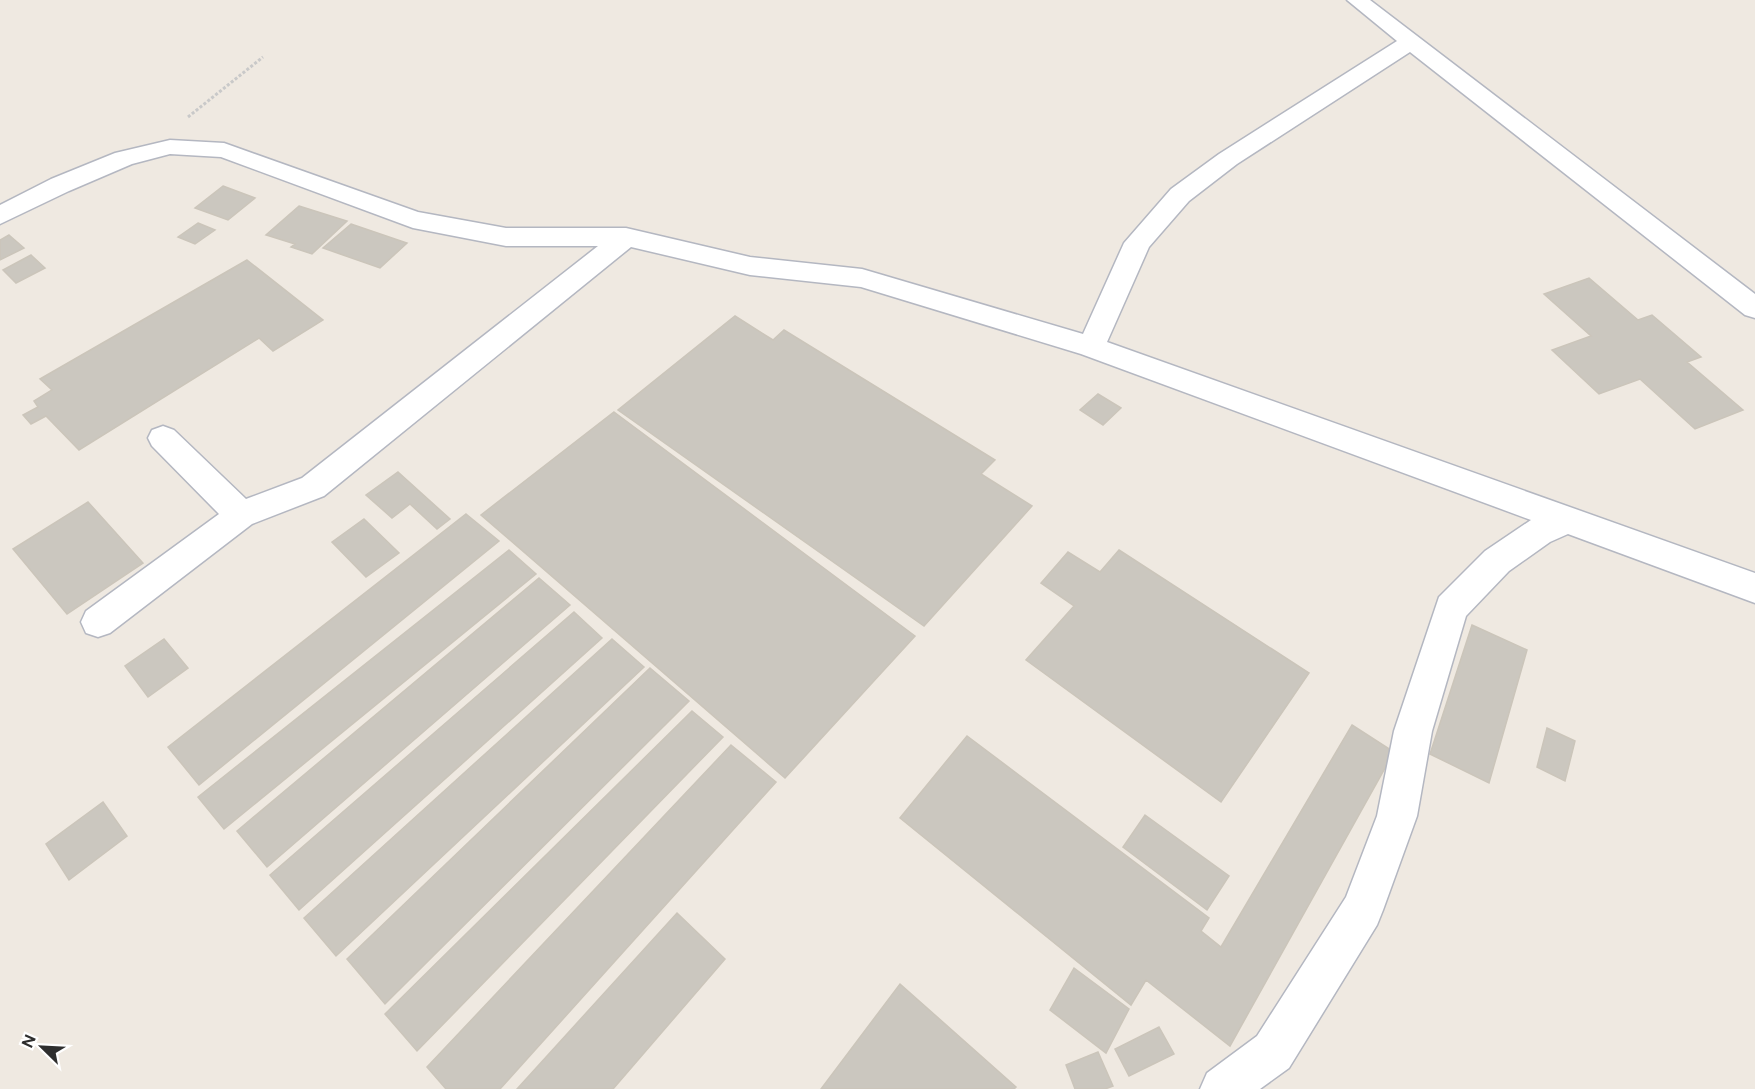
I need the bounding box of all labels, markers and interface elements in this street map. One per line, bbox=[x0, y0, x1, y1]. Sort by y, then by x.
north arrow bbox=[12, 1017, 72, 1077]
text: N bbox=[18, 1032, 40, 1051]

